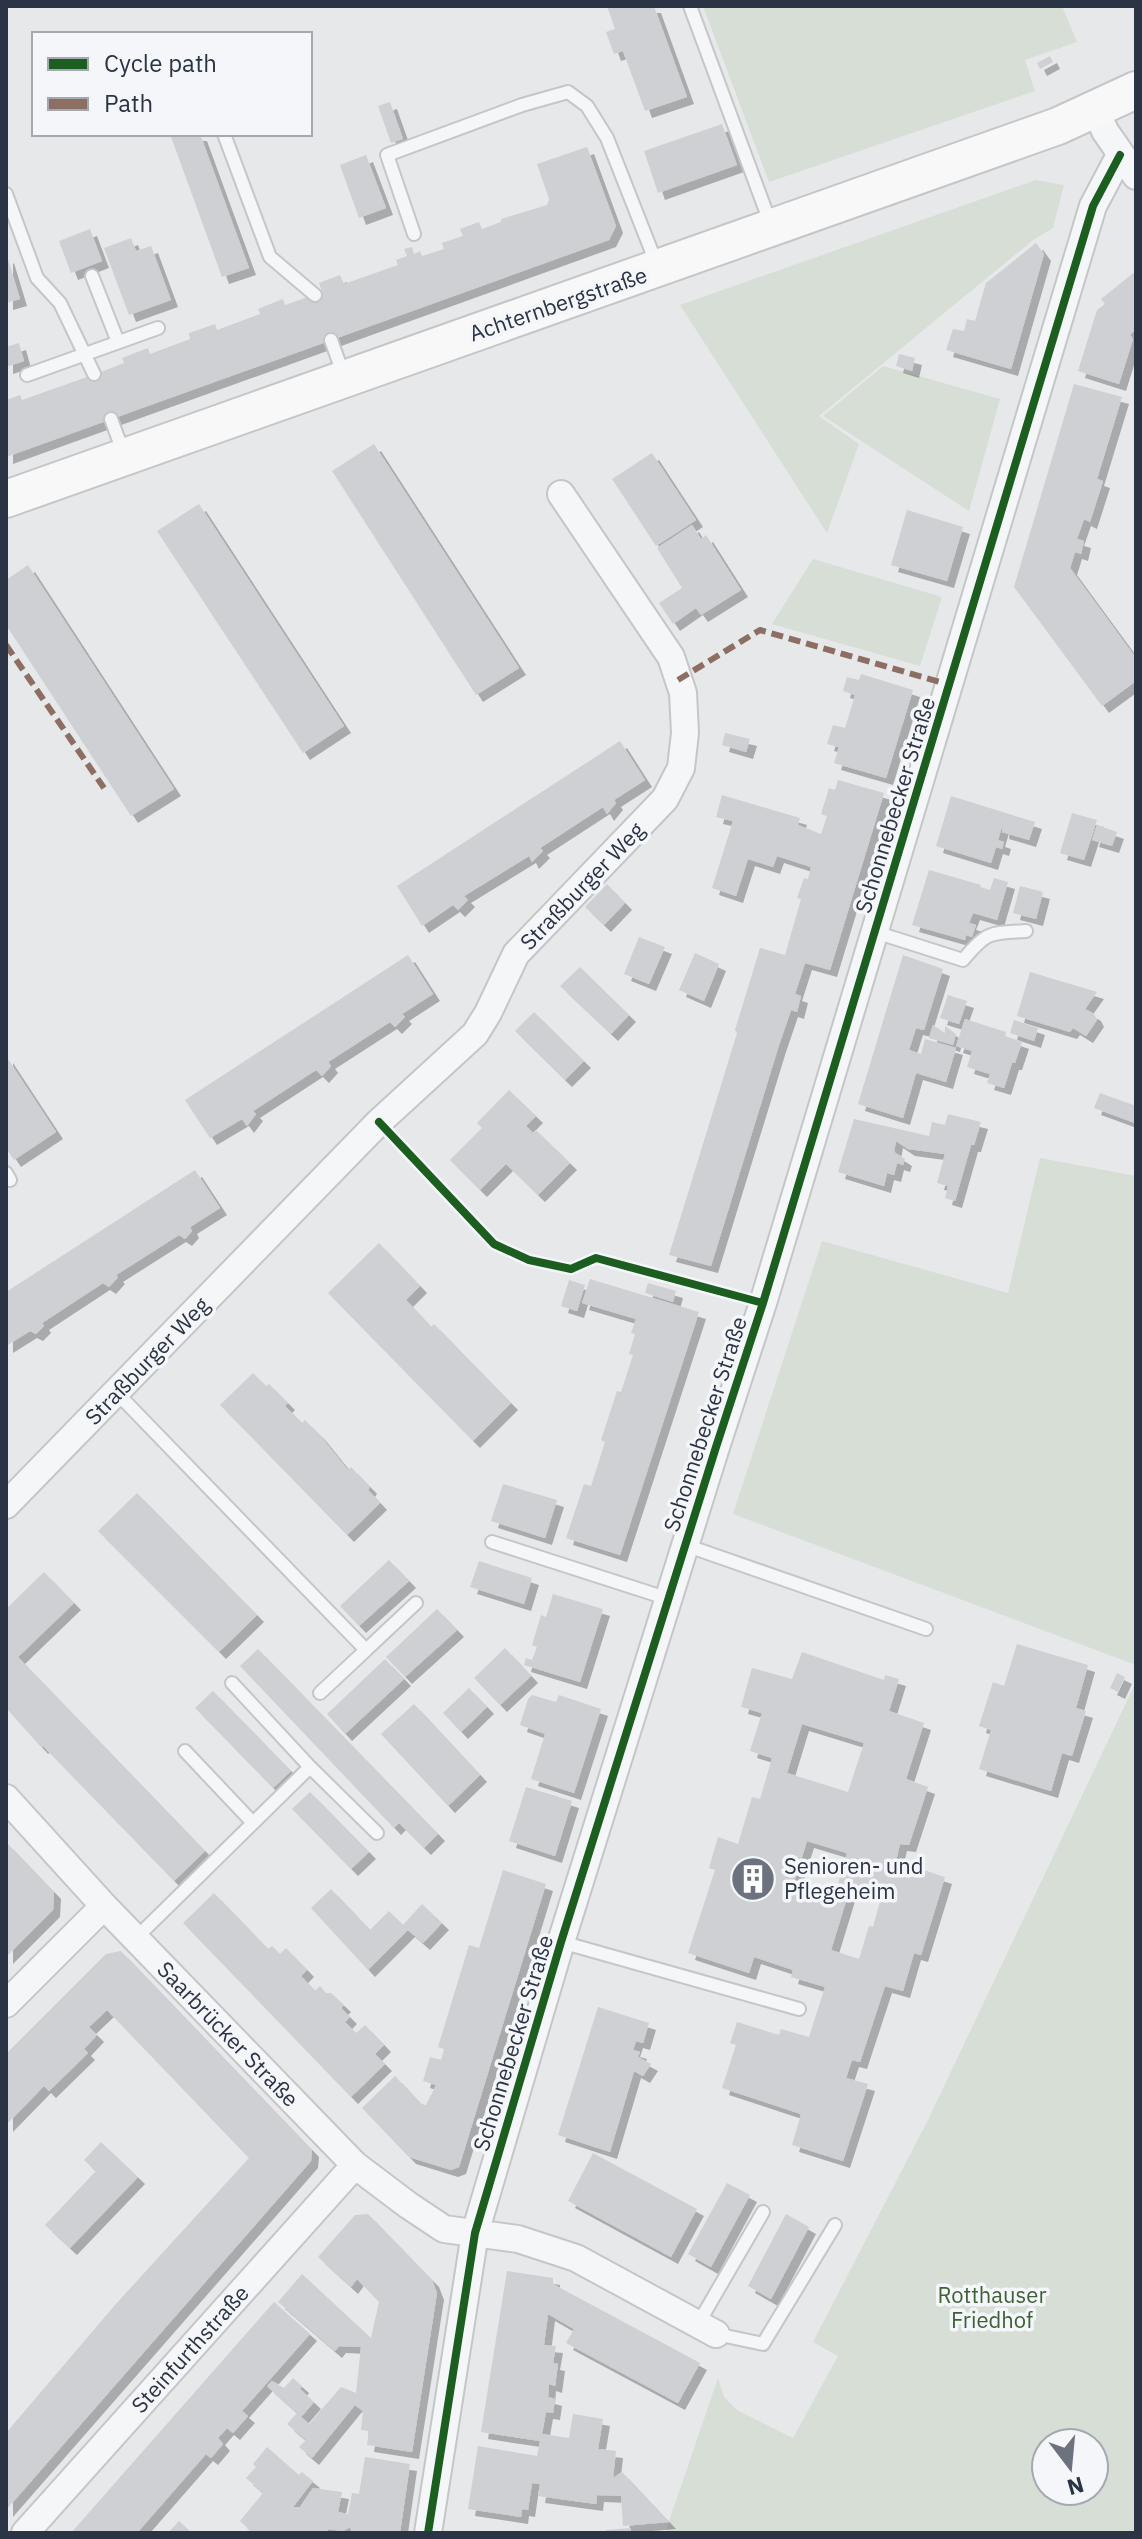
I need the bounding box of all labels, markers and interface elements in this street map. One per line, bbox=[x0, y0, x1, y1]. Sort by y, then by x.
legend bbox=[32, 32, 312, 136]
text: Cycle path bbox=[104, 47, 217, 79]
text: Path bbox=[104, 87, 153, 119]
street label: Achternbergstraße bbox=[465, 260, 651, 348]
street label: Schonnebecker Straße bbox=[848, 693, 941, 916]
street label: Straßburger Weg bbox=[513, 815, 650, 956]
street label: Straßburger Weg bbox=[78, 1290, 215, 1431]
street label: Schonnebecker Straße bbox=[656, 1313, 753, 1535]
place label: Senioren- und Pflegeheim bbox=[784, 1851, 923, 1905]
building icon: Senioren- und Pflegeheim bbox=[729, 1855, 777, 1903]
street label: Schonnebecker Straße bbox=[466, 1931, 559, 2154]
street label: Saarbrücker Straße bbox=[151, 1955, 305, 2113]
street label: Steinfurthstraße bbox=[124, 2279, 255, 2419]
park label: Rotthauser Friedhof bbox=[938, 2280, 1046, 2334]
north arrow bbox=[1030, 2427, 1110, 2507]
text: N bbox=[1064, 2471, 1087, 2503]

